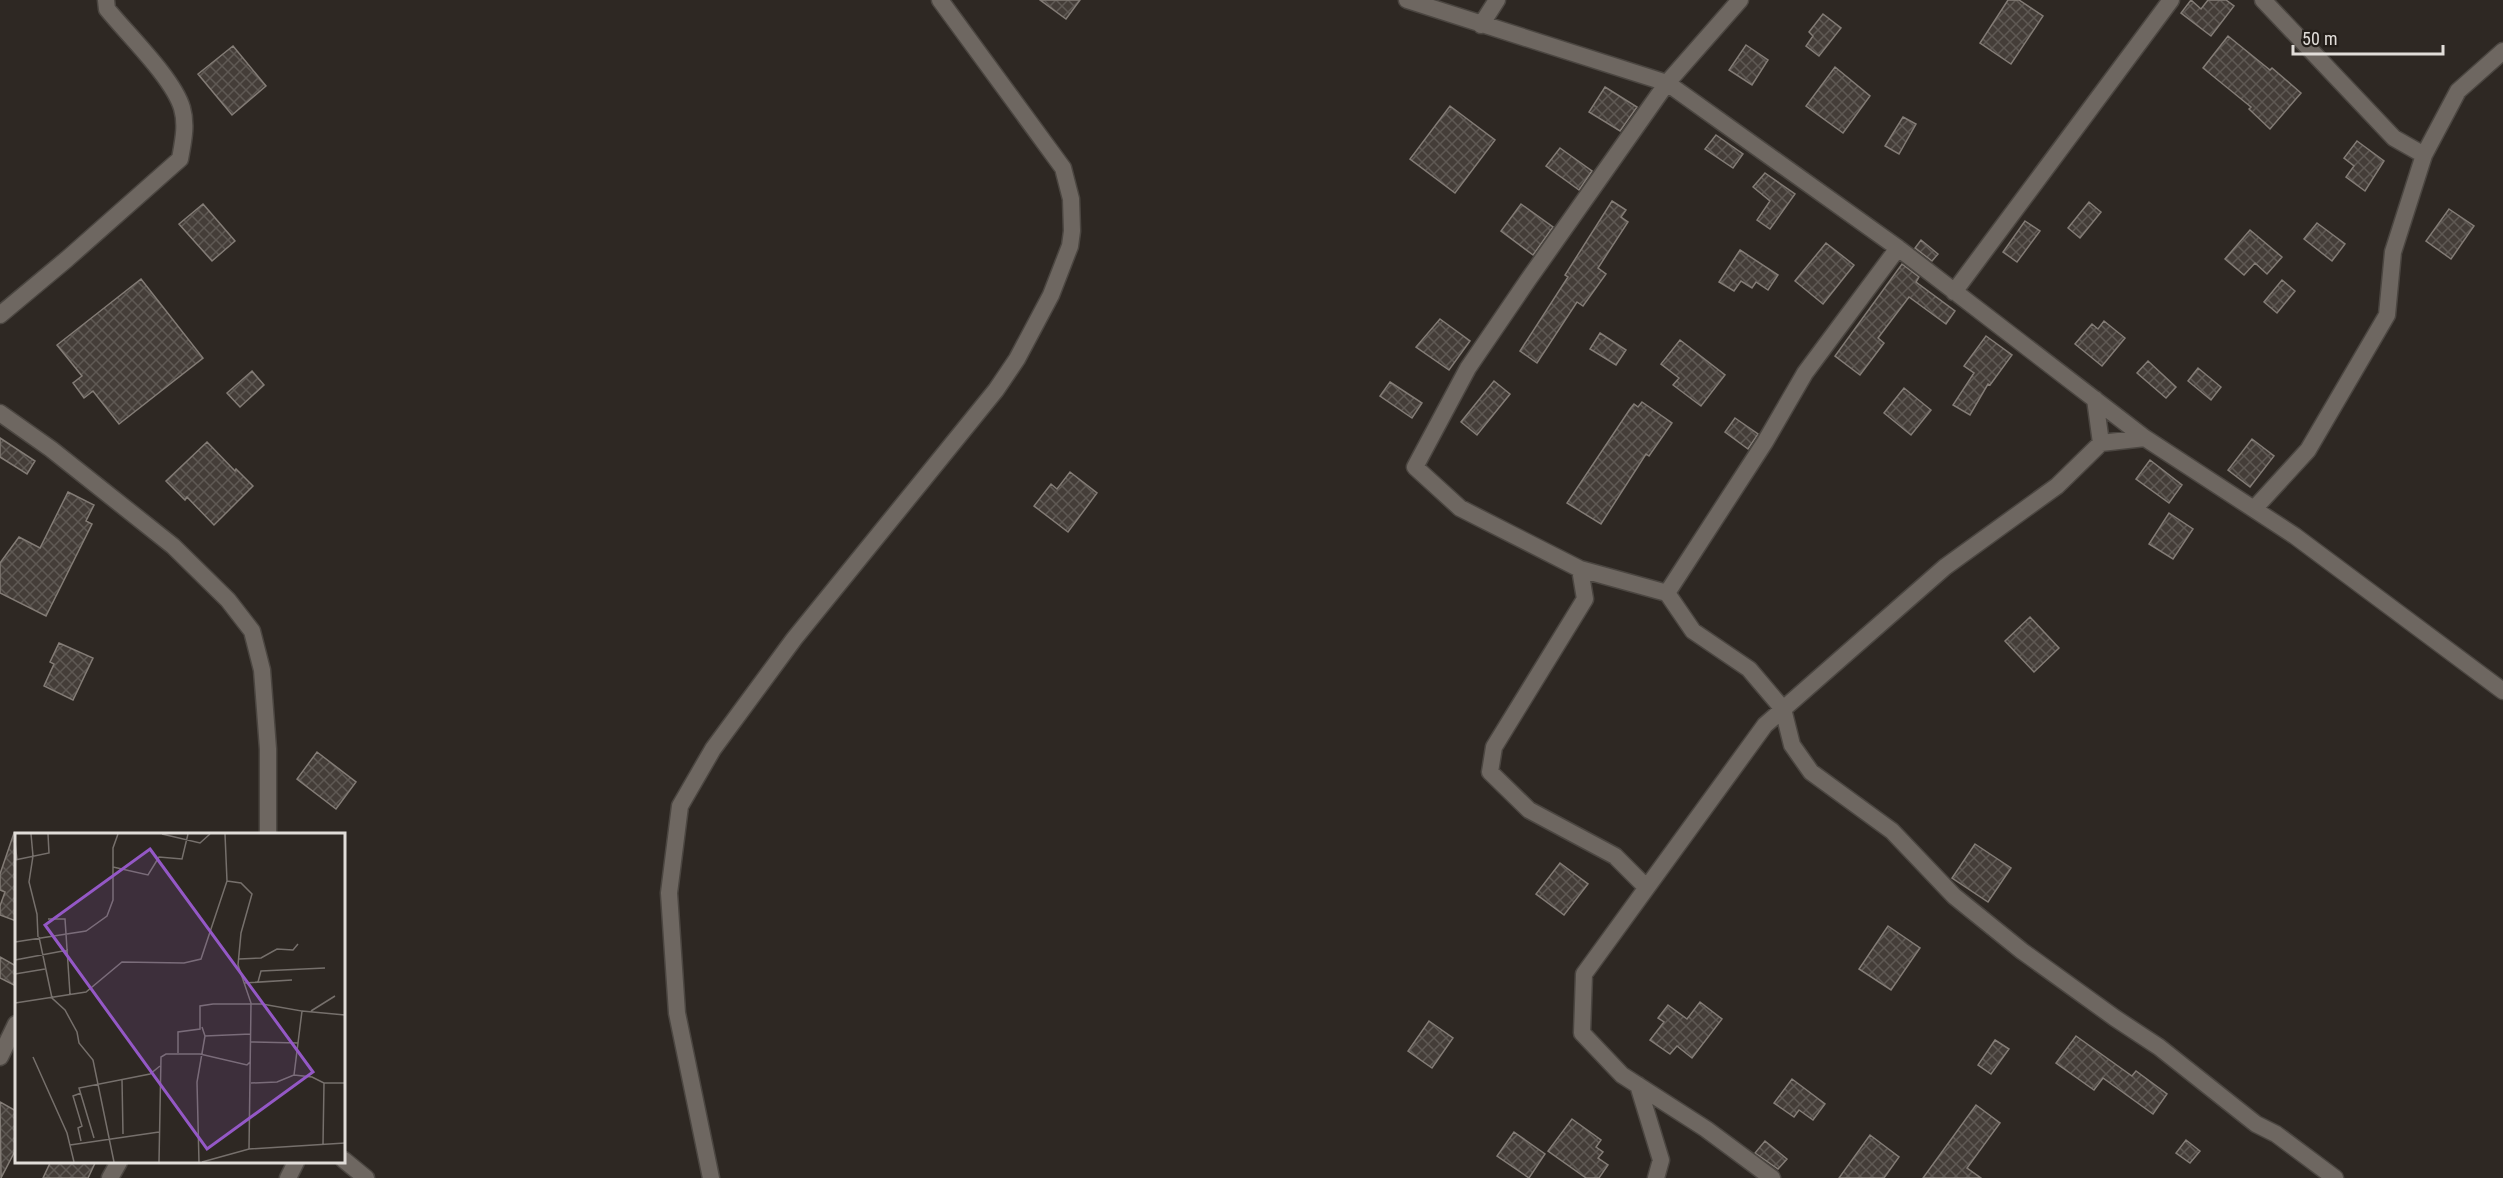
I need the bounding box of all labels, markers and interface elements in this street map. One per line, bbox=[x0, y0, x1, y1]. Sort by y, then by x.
scale bar bbox=[2293, 18, 2443, 56]
text: 50 m bbox=[2302, 28, 2337, 49]
inset map bbox=[15, 833, 345, 1163]

